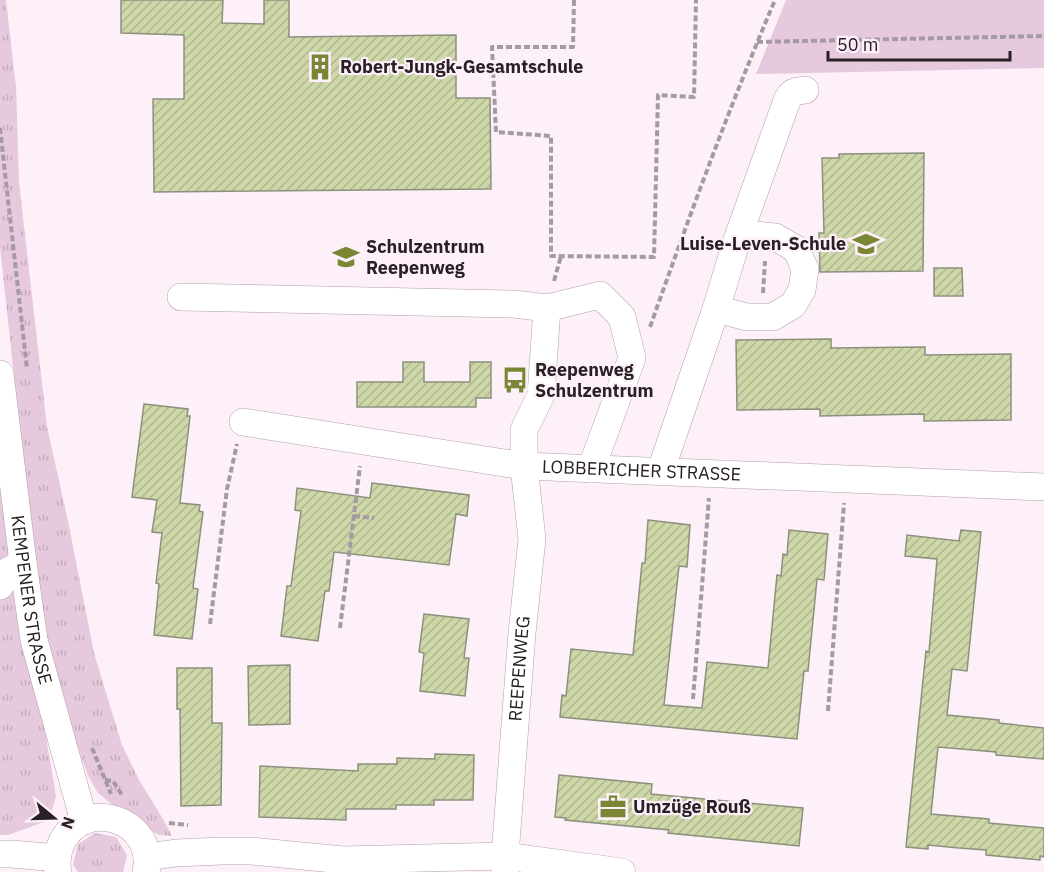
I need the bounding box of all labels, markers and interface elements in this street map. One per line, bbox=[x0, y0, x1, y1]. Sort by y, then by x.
scale bar bbox=[828, 24, 1010, 62]
text: 50 m bbox=[837, 33, 879, 56]
building icon: Robert-Jungk-Gesamtschule bbox=[305, 52, 335, 82]
place label: Robert-Jungk-Gesamtschule bbox=[340, 55, 583, 78]
school or university icon: Luise-Leven-Schule bbox=[851, 229, 881, 259]
place label: Luise-Leven-Schule bbox=[680, 232, 846, 255]
place label: Schulzentrum Reepenweg bbox=[366, 235, 485, 279]
school or university icon: Schulzentrum Reepenweg bbox=[331, 242, 361, 272]
place label: Reepenweg Schulzentrum bbox=[535, 358, 654, 402]
bus stop icon: Reepenweg Schulzentrum bbox=[500, 365, 530, 395]
street label: LOBBERICHER STRASSE bbox=[542, 455, 741, 486]
street label: KEMPENER STRASSE bbox=[6, 514, 58, 687]
street label: REEPENWEG bbox=[503, 615, 535, 722]
north arrow bbox=[24, 788, 84, 848]
office icon: Umzüge Rouß bbox=[598, 792, 628, 822]
place label: Umzüge Rouß bbox=[633, 795, 751, 818]
text: N bbox=[57, 814, 80, 832]

